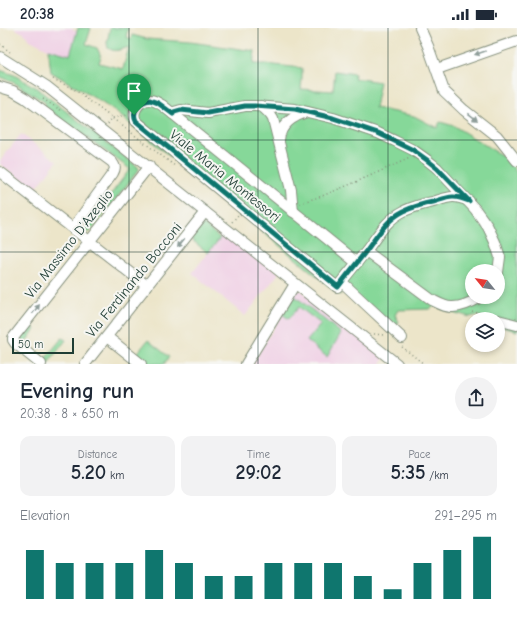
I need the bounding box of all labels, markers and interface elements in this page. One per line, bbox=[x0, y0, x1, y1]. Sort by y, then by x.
text: 20:38 bbox=[20, 5, 54, 23]
one-way arrow bbox=[474, 51, 486, 57]
pin bbox=[117, 74, 151, 115]
icon: arrive bbox=[123, 80, 145, 102]
one-way arrow bbox=[468, 112, 479, 121]
street label: Viale Maria Montessori bbox=[166, 126, 284, 226]
street label: Via Massimo D’Azeglio bbox=[21, 186, 117, 302]
street label: Via Ferdinando Bocconi bbox=[82, 219, 186, 341]
one-way arrow bbox=[177, 238, 186, 249]
north arrow bbox=[465, 264, 505, 304]
map controls bbox=[465, 264, 505, 352]
one-way arrow bbox=[31, 304, 40, 315]
button: layers bbox=[465, 312, 505, 352]
scale bar bbox=[12, 336, 74, 355]
text: 50 m bbox=[18, 338, 43, 351]
button: share bbox=[455, 377, 497, 419]
text: Evening run bbox=[20, 378, 134, 404]
text: 20:38 · 8 × 650 m bbox=[20, 406, 119, 421]
text: Distance bbox=[78, 448, 117, 461]
text: Time bbox=[247, 448, 270, 461]
text: Pace bbox=[408, 448, 431, 461]
text: 5.20 bbox=[71, 461, 106, 484]
text: 29:02 bbox=[236, 461, 281, 484]
text: 5:35 bbox=[390, 461, 426, 484]
text: km bbox=[106, 469, 124, 482]
text: /km bbox=[426, 469, 449, 482]
text: Elevation bbox=[20, 508, 70, 523]
text: 291–295 m bbox=[435, 508, 497, 523]

